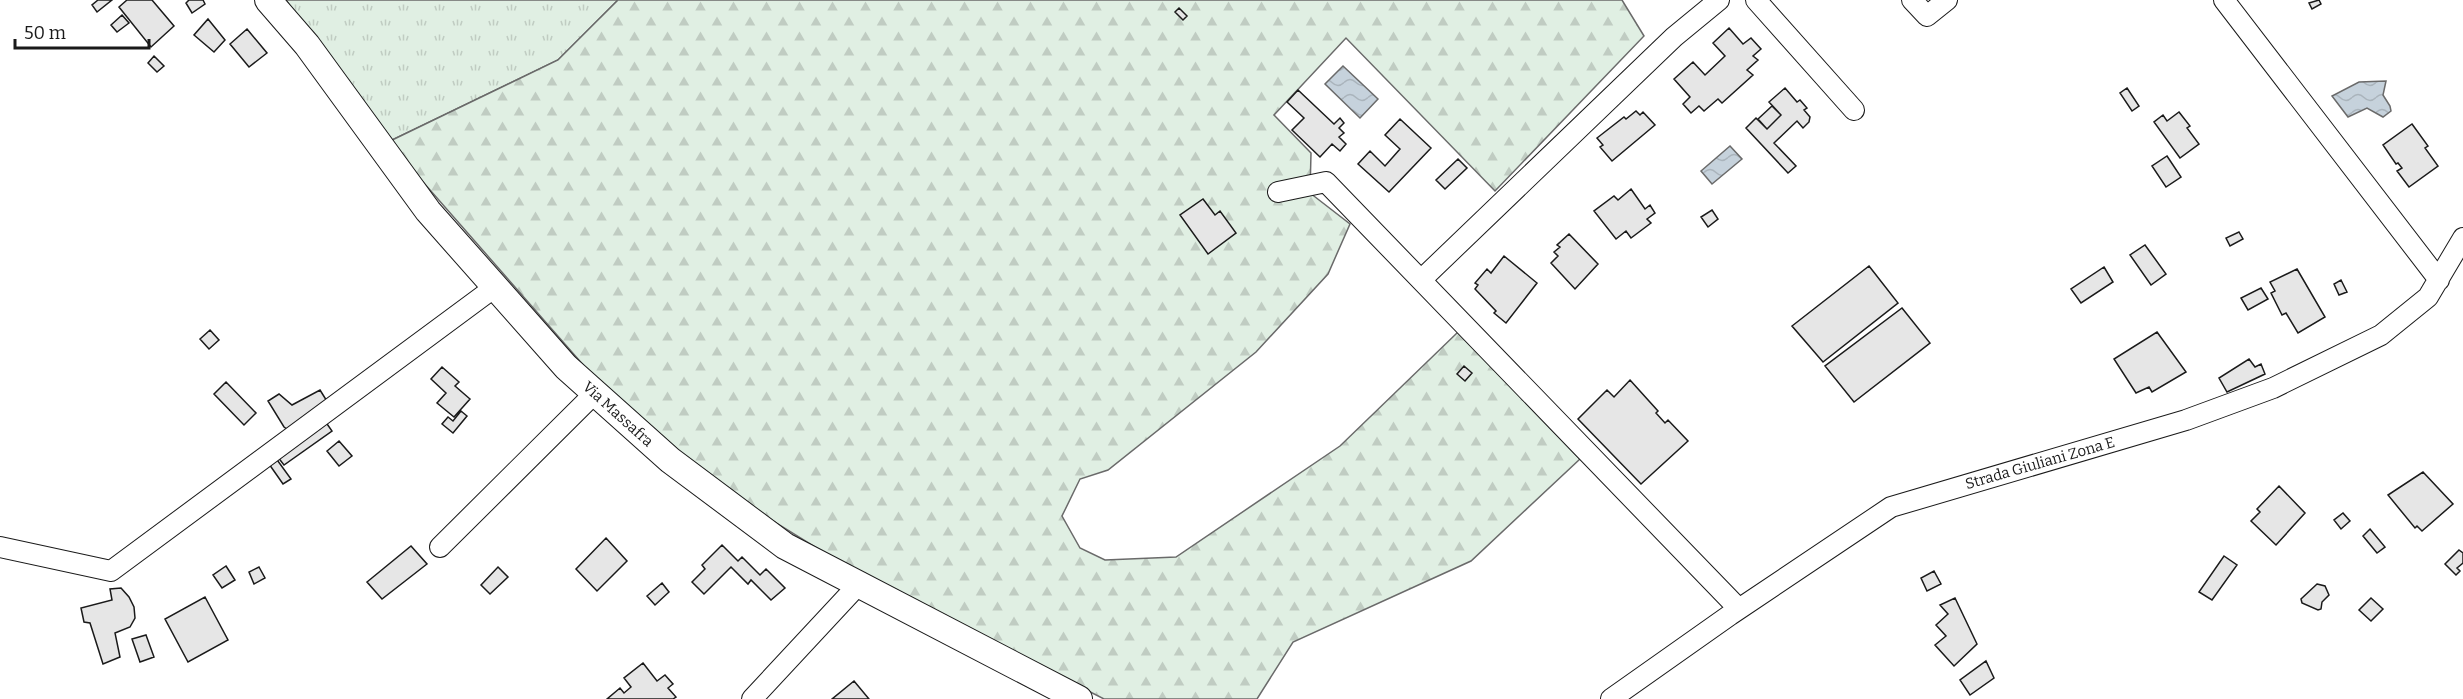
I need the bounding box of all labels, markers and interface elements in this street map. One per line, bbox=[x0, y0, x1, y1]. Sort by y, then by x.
scale bar bbox=[15, 12, 148, 50]
text: 50 m bbox=[24, 22, 66, 44]
street label: Via Massafra bbox=[579, 378, 657, 450]
street label: Strada Giuliani Zona E bbox=[1963, 433, 2117, 493]

